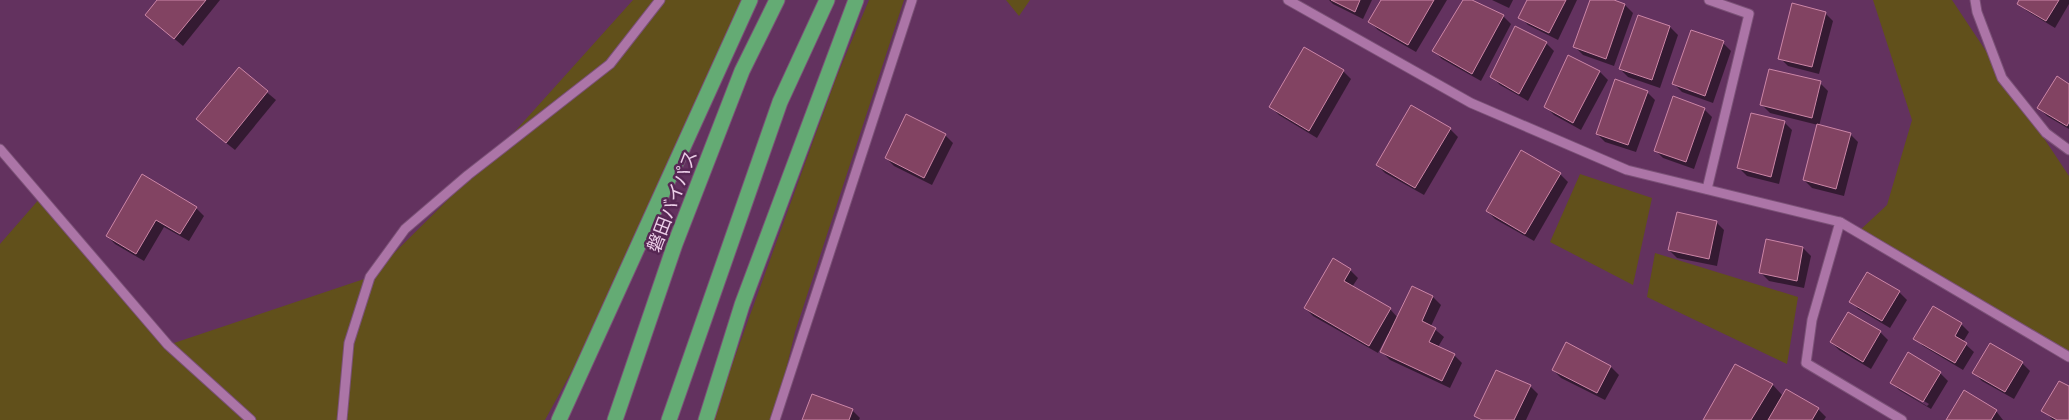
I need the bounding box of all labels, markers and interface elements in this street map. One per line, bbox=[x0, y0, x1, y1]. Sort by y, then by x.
street label: 磐田バイパス bbox=[643, 147, 701, 255]

